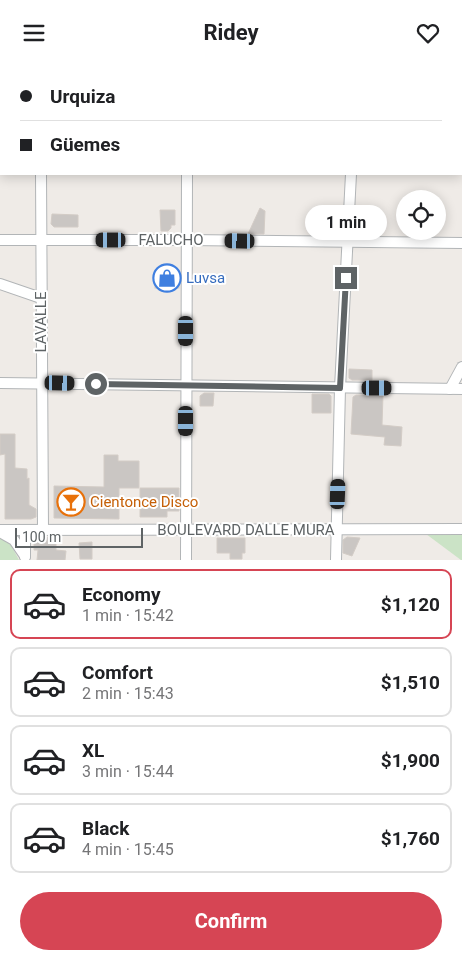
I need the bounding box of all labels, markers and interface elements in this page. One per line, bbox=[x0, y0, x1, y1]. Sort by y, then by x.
icon: menu bbox=[20, 19, 48, 47]
icon: heart bbox=[414, 19, 442, 47]
text: Ridey bbox=[203, 20, 259, 45]
text: Urquiza bbox=[50, 85, 116, 108]
text: Güemes bbox=[50, 133, 120, 156]
map controls bbox=[396, 190, 446, 240]
button: locate bbox=[396, 190, 446, 240]
callout: 1 min bbox=[305, 205, 387, 241]
text: 1 min bbox=[326, 213, 366, 232]
street label: FALUCHO bbox=[138, 231, 204, 249]
car bbox=[96, 233, 126, 248]
car bbox=[224, 233, 255, 249]
shop icon: Luvsa bbox=[152, 263, 182, 293]
route end bbox=[335, 267, 357, 289]
place label: Luvsa bbox=[186, 269, 225, 287]
street label: LAVALLE bbox=[32, 291, 50, 352]
car bbox=[178, 316, 193, 346]
route start bbox=[85, 373, 107, 395]
car bbox=[44, 375, 75, 391]
car bbox=[362, 381, 392, 396]
car bbox=[178, 406, 193, 436]
car bbox=[329, 479, 346, 509]
bar icon: Cientonce Disco bbox=[56, 487, 86, 517]
place label: Cientonce Disco bbox=[90, 493, 198, 511]
street label: BOULEVARD DALLE MURA bbox=[157, 521, 335, 539]
scale bar bbox=[15, 525, 142, 548]
text: 100 m bbox=[22, 529, 61, 545]
icon: car bbox=[22, 582, 67, 627]
text: Economy bbox=[82, 583, 161, 606]
text: $1,120 bbox=[381, 593, 440, 616]
text: 1 min · 15:42 bbox=[82, 606, 174, 625]
icon: car bbox=[22, 660, 67, 705]
text: Comfort bbox=[82, 661, 153, 684]
text: $1,510 bbox=[381, 671, 440, 694]
text: 2 min · 15:43 bbox=[82, 684, 174, 703]
icon: car bbox=[22, 738, 67, 783]
text: XL bbox=[82, 739, 104, 762]
text: $1,900 bbox=[381, 749, 440, 772]
text: 3 min · 15:44 bbox=[82, 762, 174, 781]
icon: car bbox=[22, 816, 67, 861]
text: Black bbox=[82, 817, 129, 840]
text: $1,760 bbox=[381, 827, 440, 850]
text: 4 min · 15:45 bbox=[82, 840, 174, 859]
button: Confirm bbox=[20, 892, 442, 950]

